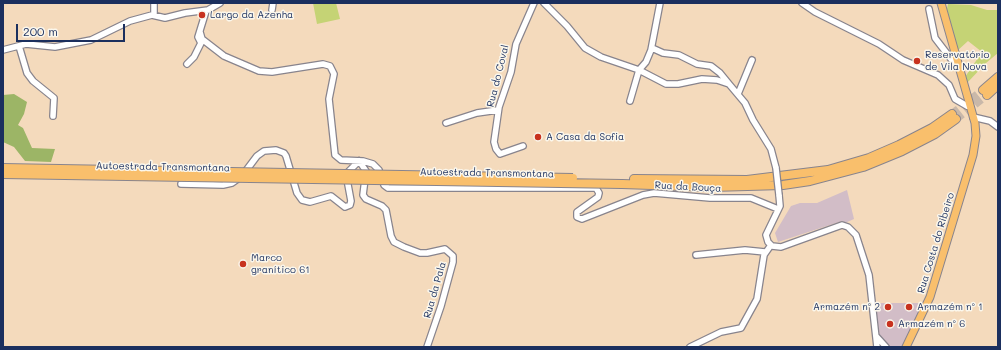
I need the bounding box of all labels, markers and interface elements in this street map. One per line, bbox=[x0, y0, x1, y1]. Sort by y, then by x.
place label: Largo da Azenha bbox=[210, 9, 293, 21]
marker: Largo da Azenha bbox=[197, 10, 207, 20]
scale bar bbox=[18, 16, 127, 42]
text: 200 m bbox=[23, 23, 58, 39]
street label: Rua do Coval bbox=[484, 44, 512, 108]
place label: Reservatório de Vila Nova bbox=[925, 49, 990, 72]
marker: Reservatório de Vila Nova bbox=[912, 56, 922, 66]
place label: A Casa da Sofia bbox=[546, 131, 624, 143]
marker: A Casa da Sofia bbox=[533, 132, 543, 142]
street label: Autoestrada Transmontana bbox=[96, 160, 230, 174]
street label: Autoestrada Transmontana bbox=[420, 166, 554, 180]
street label: Rua da Bouça bbox=[654, 179, 722, 195]
street label: Rua Costa do Ribeiro bbox=[915, 191, 957, 295]
place label: Marco granítico 61 bbox=[251, 252, 310, 276]
marker: Marco granítico 61 bbox=[238, 259, 248, 269]
street label: Rua da Pala bbox=[421, 260, 449, 320]
place label: Armazém nº 2 bbox=[813, 301, 880, 313]
place label: Armazém nº 1 bbox=[917, 301, 983, 313]
marker: Armazém nº 2 bbox=[883, 302, 893, 312]
marker: Armazém nº 1 bbox=[904, 302, 914, 312]
place label: Armazém nº 6 bbox=[898, 318, 965, 330]
marker: Armazém nº 6 bbox=[885, 319, 895, 329]

